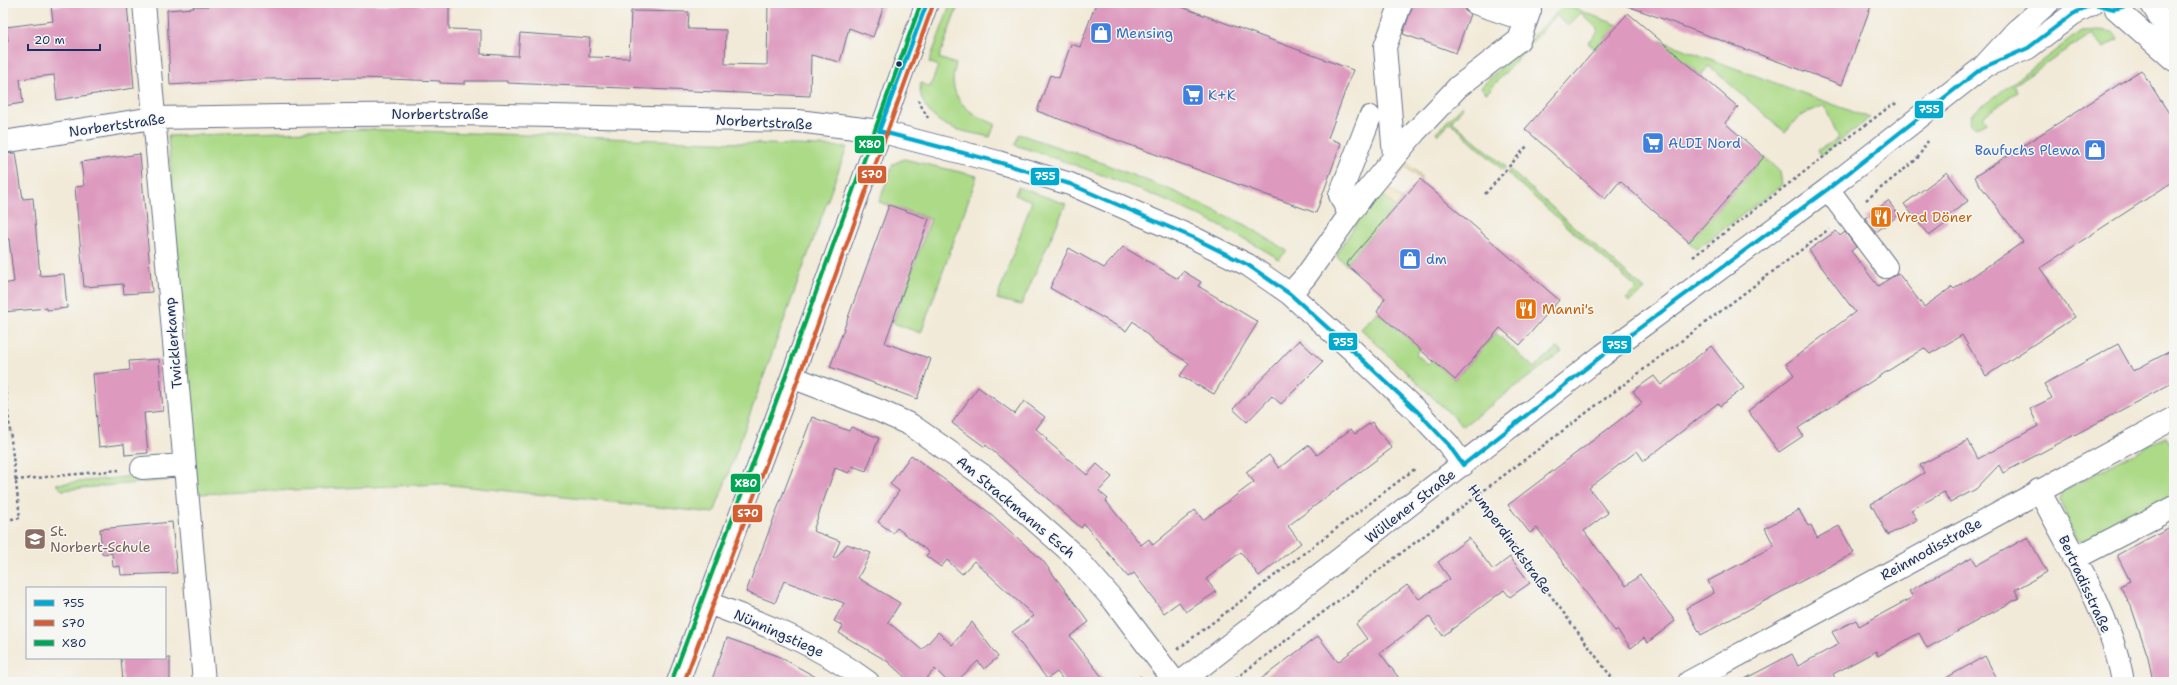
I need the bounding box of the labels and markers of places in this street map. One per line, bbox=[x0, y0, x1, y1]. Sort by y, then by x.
shop icon: Mensing bbox=[1088, 20, 1114, 46]
place label: Mensing bbox=[1116, 24, 1173, 42]
unlabelled marker bbox=[894, 59, 904, 69]
supermarket icon: K+K bbox=[1180, 82, 1206, 108]
place label: K+K bbox=[1208, 86, 1236, 104]
supermarket icon: ALDI Nord bbox=[1640, 130, 1666, 156]
place label: ALDI Nord bbox=[1668, 134, 1741, 152]
shop icon: Baufuchs Plewa bbox=[2082, 137, 2108, 163]
place label: Baufuchs Plewa bbox=[1975, 141, 2080, 159]
restaurant icon: Vred Döner bbox=[1868, 204, 1894, 230]
place label: Vred Döner bbox=[1896, 208, 1973, 226]
shop icon: dm bbox=[1397, 246, 1423, 272]
place label: dm bbox=[1426, 250, 1447, 268]
restaurant icon: Manni's bbox=[1513, 296, 1539, 322]
place label: Manni's bbox=[1542, 300, 1594, 318]
place label: St. Norbert-Schule bbox=[50, 522, 151, 556]
school or university icon: St. Norbert-Schule bbox=[22, 526, 48, 552]

